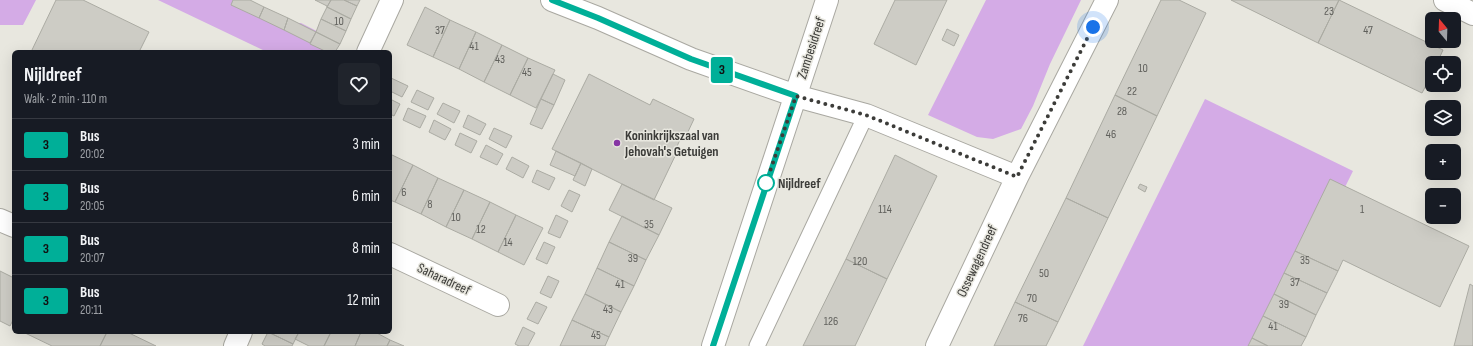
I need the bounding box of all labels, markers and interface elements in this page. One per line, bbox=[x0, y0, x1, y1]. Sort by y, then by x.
house number: 23 bbox=[1324, 4, 1334, 19]
north arrow bbox=[1425, 12, 1461, 48]
map controls bbox=[1425, 12, 1461, 224]
house number: 10 bbox=[334, 14, 344, 29]
street label: Zambesidreef bbox=[793, 14, 829, 81]
your location bbox=[1083, 17, 1103, 37]
house number: 37 bbox=[435, 23, 445, 38]
house number: 47 bbox=[1363, 23, 1373, 38]
house number: 41 bbox=[469, 39, 479, 54]
house number: 43 bbox=[495, 52, 505, 67]
button: locate bbox=[1425, 56, 1461, 92]
line badge: 3 bbox=[709, 57, 735, 83]
text: 3 bbox=[719, 61, 725, 78]
house number: 10 bbox=[1138, 61, 1148, 76]
button: heart bbox=[338, 63, 380, 105]
text: Nijldreef bbox=[24, 64, 82, 87]
house number: 45 bbox=[522, 65, 532, 80]
house number: 22 bbox=[1127, 84, 1137, 99]
text: Walk · 2 min · 110 m bbox=[24, 91, 107, 107]
button: layers bbox=[1425, 100, 1461, 136]
house number: 28 bbox=[1117, 104, 1127, 119]
text: Bus bbox=[80, 127, 99, 146]
place label: Koninkrijkszaal van Jehovah's Getuigen bbox=[624, 127, 719, 160]
house number: 46 bbox=[1106, 127, 1116, 142]
text: 3 min bbox=[352, 135, 380, 154]
text: 3 bbox=[43, 136, 49, 153]
marker: Koninkrijkszaal van Jehovah's Getuigen bbox=[612, 138, 622, 148]
button: + bbox=[1425, 144, 1461, 180]
text: 20:02 bbox=[80, 146, 105, 162]
marker: Nijldreef bbox=[757, 174, 775, 192]
place label: Nijldreef bbox=[778, 175, 821, 192]
text: Bus bbox=[80, 179, 99, 198]
house number: 6 bbox=[401, 185, 407, 200]
text: 6 min bbox=[352, 187, 380, 206]
text: 3 bbox=[43, 188, 49, 205]
button: − bbox=[1425, 188, 1461, 224]
house number: 8 bbox=[427, 197, 433, 212]
text: 20:05 bbox=[80, 198, 104, 214]
house number: 114 bbox=[878, 202, 892, 217]
house number: 1 bbox=[1360, 202, 1365, 217]
house number: 10 bbox=[451, 210, 461, 225]
house number: 35 bbox=[644, 217, 654, 232]
street label: Ossewagendreef bbox=[953, 221, 1001, 300]
house number: 12 bbox=[476, 222, 486, 237]
text: Bus bbox=[80, 231, 99, 250]
house number: 14 bbox=[503, 235, 513, 250]
text: 8 min bbox=[352, 239, 380, 258]
text: 3 bbox=[43, 240, 49, 257]
text: 20:07 bbox=[80, 250, 104, 266]
house number: 39 bbox=[628, 251, 638, 266]
house number: 35 bbox=[1300, 253, 1310, 268]
house number: 120 bbox=[853, 254, 867, 269]
street label: Saharadreef bbox=[415, 259, 474, 299]
house number: 50 bbox=[1039, 266, 1049, 281]
house number: 37 bbox=[1290, 275, 1300, 290]
house number: 41 bbox=[615, 277, 625, 292]
text: Bus bbox=[80, 283, 99, 302]
text: 12 min bbox=[347, 291, 380, 310]
house number: 70 bbox=[1027, 291, 1037, 306]
text: 3 bbox=[43, 292, 49, 309]
house number: 39 bbox=[1279, 297, 1289, 312]
text: 20:11 bbox=[80, 302, 103, 318]
house number: 43 bbox=[603, 302, 613, 317]
house number: 76 bbox=[1018, 311, 1028, 326]
house number: 126 bbox=[824, 314, 838, 329]
house number: 41 bbox=[1268, 319, 1278, 334]
house number: 45 bbox=[591, 328, 601, 343]

